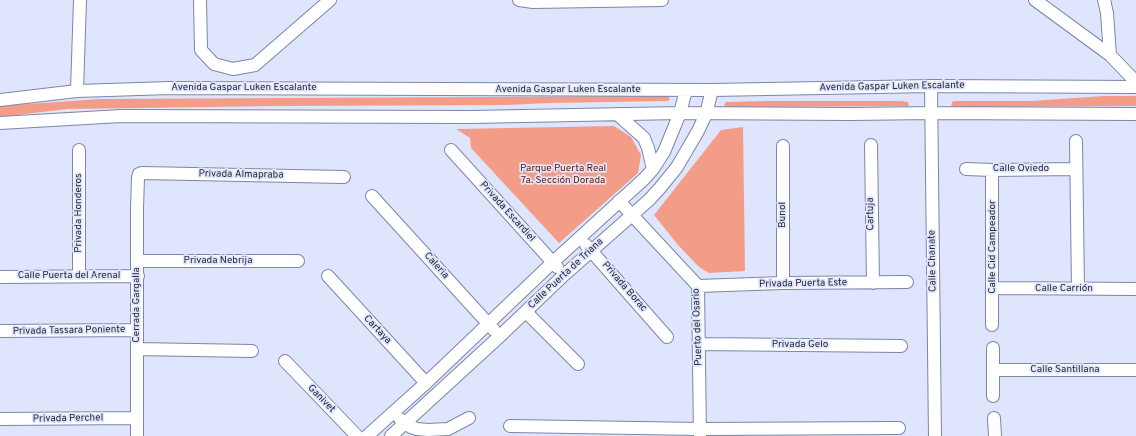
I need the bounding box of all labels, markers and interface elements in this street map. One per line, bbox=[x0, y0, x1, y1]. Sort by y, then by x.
street label: Avenida Gaspar Luken Escalante bbox=[819, 80, 965, 94]
street label: Avenida Gaspar Luken Escalante bbox=[171, 82, 317, 94]
street label: Avenida Gaspar Luken Escalante bbox=[495, 84, 641, 96]
park label: Parque Puerta Real 7a. Sección Dorada bbox=[520, 163, 606, 186]
street label: Calle Oviedo bbox=[993, 163, 1049, 175]
street label: Privada Almapraba bbox=[198, 168, 284, 182]
street label: Privada Honderos bbox=[73, 173, 85, 253]
street label: Privada Escardiel bbox=[477, 179, 537, 245]
street label: Cartuja bbox=[865, 197, 877, 231]
street label: Calle Cid Campeador bbox=[987, 200, 999, 294]
street label: Bunol bbox=[777, 202, 789, 228]
street label: Calle Chanate bbox=[926, 230, 940, 292]
street label: Calle Puerta de Triana bbox=[526, 236, 606, 312]
street label: Caleria bbox=[421, 250, 451, 282]
street label: Privada Nebrija bbox=[184, 255, 252, 267]
street label: Privada Borac bbox=[599, 259, 649, 315]
street label: Cerrada Gargalla bbox=[131, 267, 143, 343]
street label: Calle Puerta del Arenal bbox=[18, 270, 120, 282]
street label: Privada Puerta Este bbox=[759, 277, 847, 291]
street label: Calle Carrión bbox=[1035, 283, 1093, 295]
street label: Puerto del Osario bbox=[691, 288, 705, 366]
street label: Cartaya bbox=[361, 313, 393, 347]
street label: Privada Tassara Poniente bbox=[13, 324, 125, 338]
street label: Privada Gelo bbox=[772, 339, 828, 351]
street label: Calle Santillana bbox=[1030, 364, 1100, 376]
street label: Ganivet bbox=[305, 382, 337, 416]
street label: Privada Perchel bbox=[33, 412, 103, 426]

